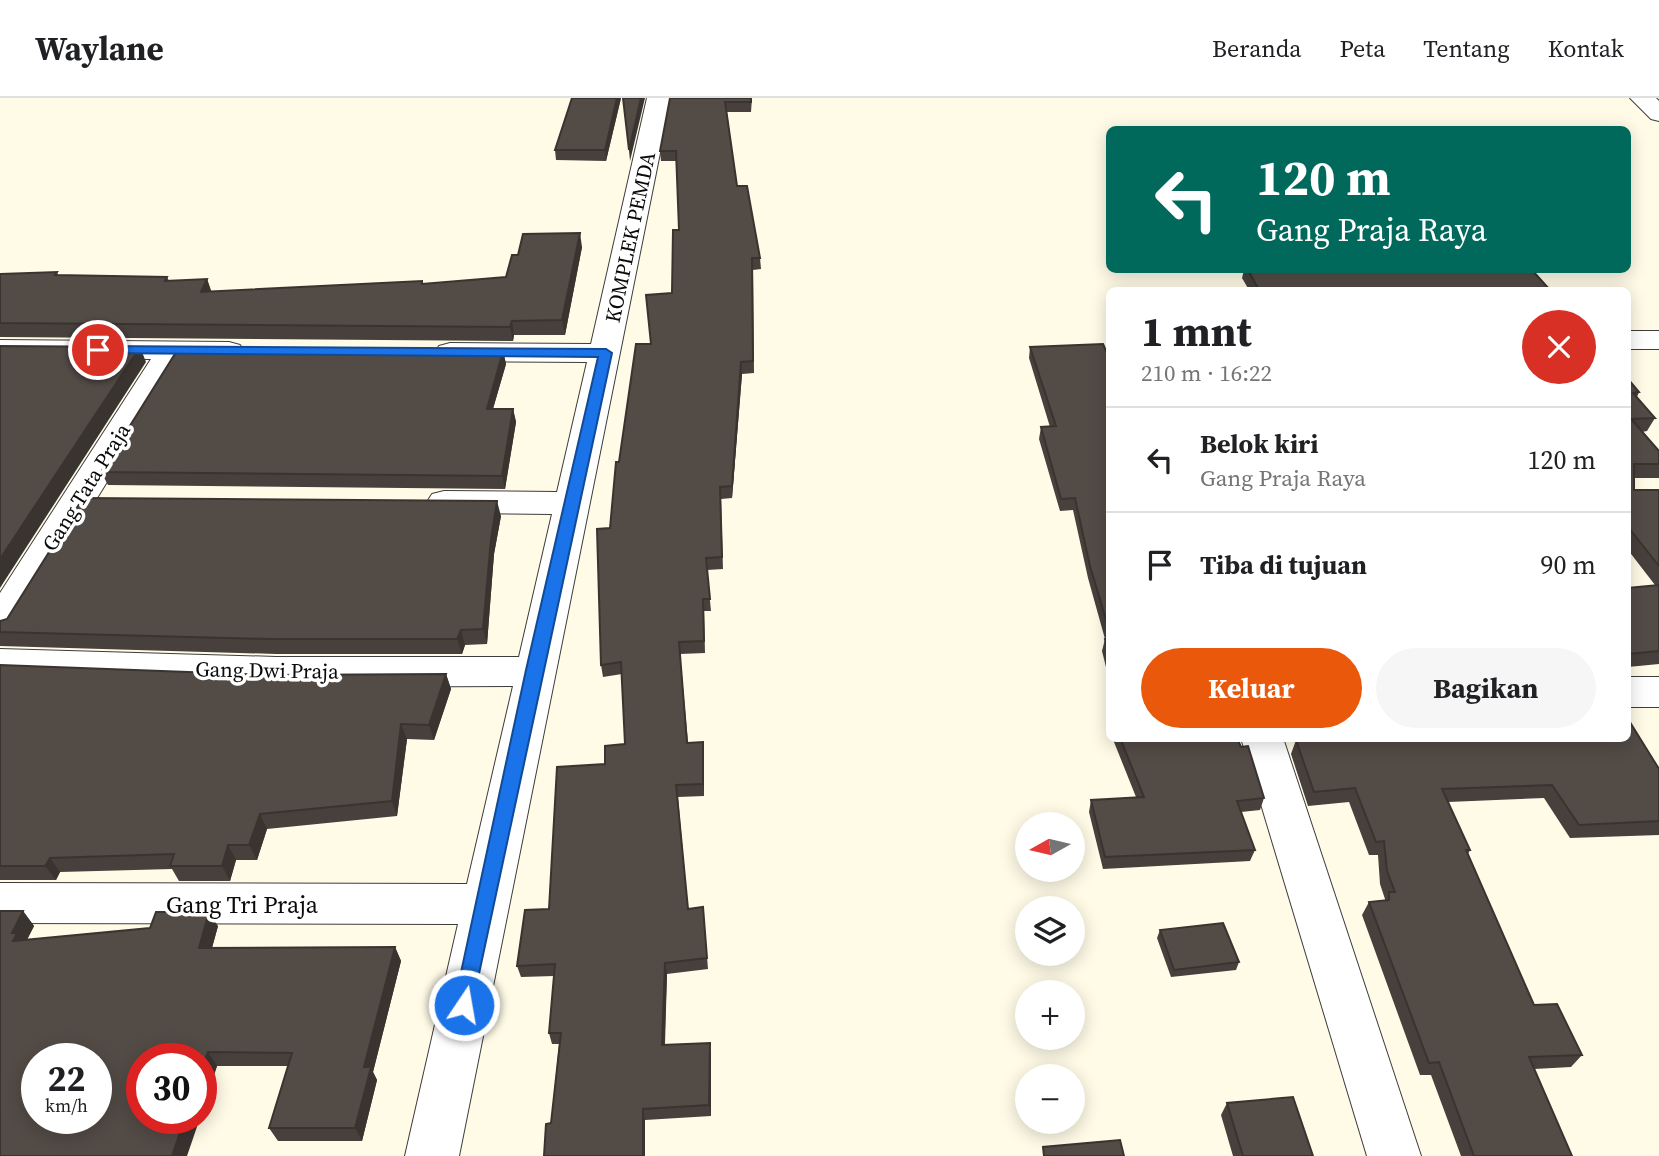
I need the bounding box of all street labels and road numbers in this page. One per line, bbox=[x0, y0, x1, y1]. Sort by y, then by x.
street label: KOMPLEK PEMDA bbox=[598, 149, 662, 325]
street label: Gang Tata Praja bbox=[35, 417, 137, 557]
street label: Gang Dwi Praja bbox=[195, 654, 339, 686]
street label: Gang Tri Praja bbox=[166, 888, 319, 921]

